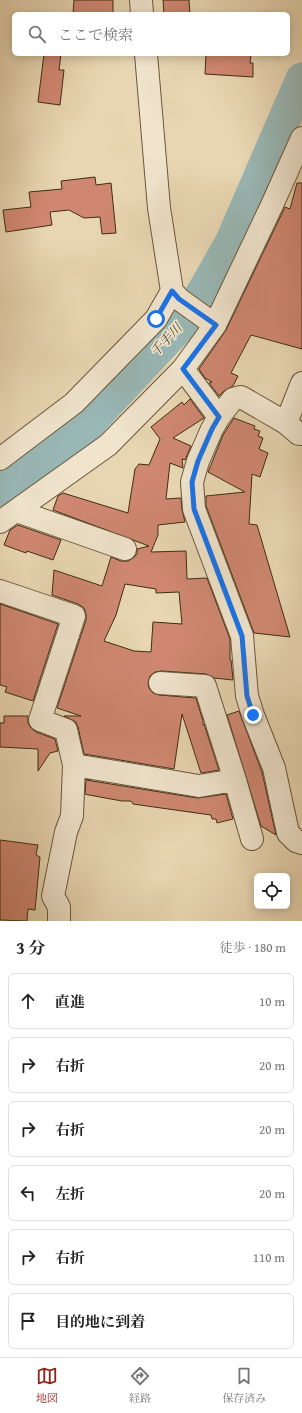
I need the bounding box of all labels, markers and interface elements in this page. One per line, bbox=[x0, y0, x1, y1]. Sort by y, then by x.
search box bbox=[12, 12, 290, 56]
icon: search bbox=[26, 23, 48, 45]
text: ここで検索 bbox=[58, 24, 133, 45]
route start bbox=[147, 310, 165, 328]
water label: 千手川 bbox=[146, 318, 188, 361]
route end bbox=[244, 706, 262, 724]
map controls bbox=[254, 873, 290, 909]
button: locate bbox=[254, 873, 290, 909]
text: 3 分 bbox=[16, 935, 46, 960]
text: 徒歩 · 180 m bbox=[220, 938, 286, 957]
icon: ahead bbox=[17, 990, 39, 1012]
text: 直進 bbox=[55, 991, 85, 1012]
text: 10 m bbox=[259, 992, 285, 1011]
icon: right bbox=[17, 1054, 39, 1076]
text: 右折 bbox=[55, 1055, 85, 1076]
text: 20 m bbox=[259, 1056, 285, 1075]
icon: right bbox=[17, 1118, 39, 1140]
text: 右折 bbox=[55, 1119, 85, 1140]
text: 20 m bbox=[259, 1120, 285, 1139]
icon: left bbox=[17, 1182, 39, 1204]
text: 左折 bbox=[55, 1183, 85, 1204]
text: 20 m bbox=[259, 1184, 285, 1203]
icon: right bbox=[17, 1246, 39, 1268]
text: 右折 bbox=[55, 1247, 85, 1268]
text: 110 m bbox=[253, 1248, 285, 1267]
icon: arrive bbox=[17, 1310, 39, 1332]
text: 目的地に到着 bbox=[55, 1311, 145, 1332]
tab: 地図 bbox=[36, 1365, 58, 1406]
tab: 経路 bbox=[129, 1365, 151, 1406]
tab: 保存済み bbox=[222, 1365, 266, 1406]

